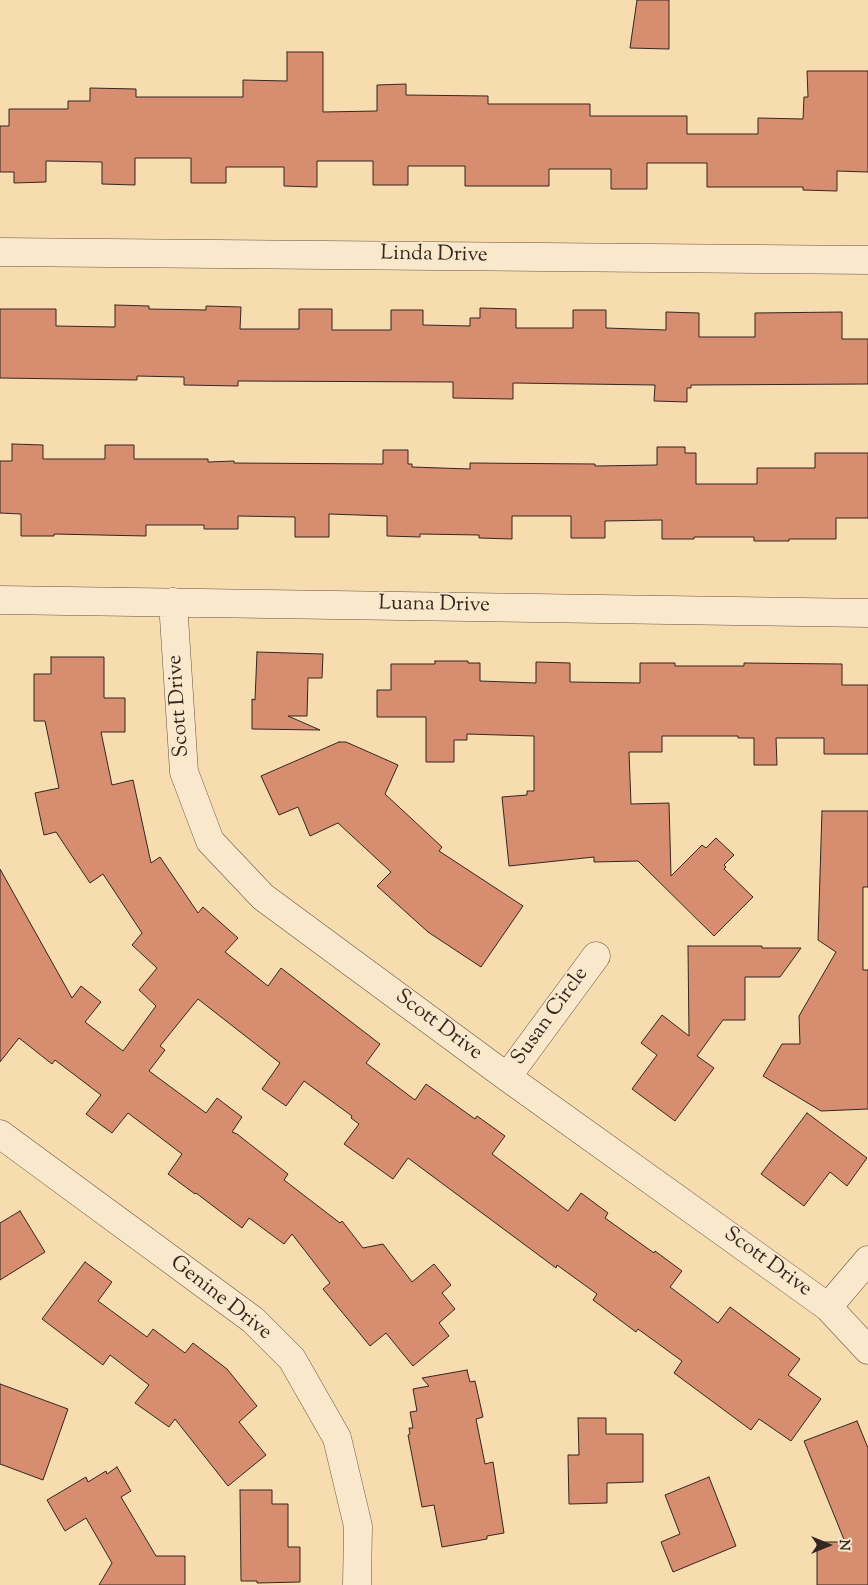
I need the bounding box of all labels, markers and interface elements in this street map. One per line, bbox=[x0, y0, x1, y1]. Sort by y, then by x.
street label: Linda Drive bbox=[380, 242, 488, 270]
street label: Luana Drive bbox=[378, 592, 490, 620]
street label: Scott Drive bbox=[164, 654, 196, 758]
street label: Susan Circle bbox=[507, 963, 595, 1071]
street label: Scott Drive bbox=[389, 985, 487, 1067]
street label: Scott Drive bbox=[718, 1223, 816, 1303]
street label: Genine Drive bbox=[164, 1251, 276, 1347]
north arrow bbox=[803, 1520, 853, 1570]
text: N bbox=[833, 1539, 853, 1551]

